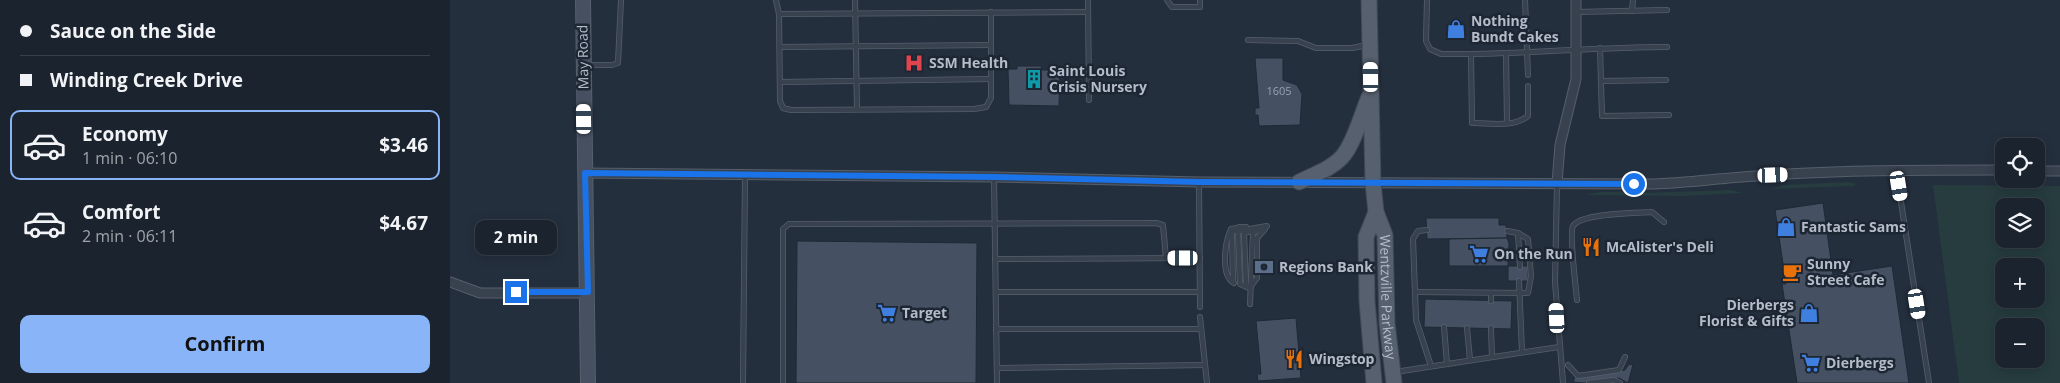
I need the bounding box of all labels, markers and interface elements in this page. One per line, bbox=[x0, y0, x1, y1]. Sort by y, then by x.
place label: Nothing Bundt Cakes bbox=[1471, 11, 1559, 46]
text: Sauce on the Side bbox=[50, 18, 216, 44]
shop icon: Nothing Bundt Cakes bbox=[1445, 18, 1467, 40]
street label: May Road bbox=[572, 25, 593, 89]
hospital icon: SSM Health bbox=[903, 52, 925, 74]
place label: SSM Health bbox=[929, 53, 1008, 72]
place label: Saint Louis Crisis Nursery bbox=[1049, 61, 1147, 96]
car bbox=[1363, 62, 1378, 92]
text: Winding Creek Drive bbox=[50, 67, 243, 93]
building icon: Saint Louis Crisis Nursery bbox=[1023, 68, 1045, 90]
house number: 1605 bbox=[1266, 83, 1292, 98]
car bbox=[576, 104, 591, 134]
text: Economy bbox=[82, 121, 168, 147]
icon: car bbox=[22, 123, 67, 168]
text: $3.46 bbox=[379, 132, 428, 158]
map controls bbox=[1995, 138, 2045, 368]
button: locate bbox=[1995, 138, 2045, 188]
text: 1 min · 06:10 bbox=[82, 147, 177, 169]
car bbox=[1757, 167, 1788, 183]
car bbox=[1889, 170, 1908, 202]
route start bbox=[1623, 173, 1645, 195]
button: layers bbox=[1995, 198, 2045, 248]
text: Comfort bbox=[82, 199, 161, 225]
icon: car bbox=[22, 201, 67, 246]
text: $4.67 bbox=[379, 210, 428, 236]
shop icon: Fantastic Sams bbox=[1775, 216, 1797, 238]
place label: Fantastic Sams bbox=[1801, 217, 1906, 236]
callout: 2 min bbox=[475, 220, 557, 254]
text: 2 min · 06:11 bbox=[82, 225, 177, 247]
text: 2 min bbox=[494, 226, 538, 248]
street label: Wentzville Parkway bbox=[1376, 234, 1401, 361]
restaurant icon: McAlister's Deli bbox=[1580, 236, 1602, 258]
place label: McAlister's Deli bbox=[1606, 237, 1714, 256]
supermarket icon: On the Run bbox=[1468, 243, 1490, 265]
place label: On the Run bbox=[1494, 244, 1573, 263]
car bbox=[1168, 251, 1198, 266]
place label: Sunny Street Cafe bbox=[1807, 254, 1884, 289]
bank icon: Regions Bank bbox=[1253, 256, 1275, 278]
place label: Regions Bank bbox=[1279, 257, 1373, 276]
button: + bbox=[1995, 258, 2045, 308]
cafe icon: Sunny Street Cafe bbox=[1781, 261, 1803, 283]
route end bbox=[505, 281, 527, 303]
car bbox=[1907, 288, 1926, 320]
place label: Dierbergs Florist & Gifts bbox=[1699, 295, 1794, 330]
supermarket icon: Target bbox=[876, 302, 898, 324]
shop icon: Dierbergs Florist & Gifts bbox=[1798, 302, 1820, 324]
place label: Target bbox=[902, 303, 947, 322]
car bbox=[1548, 303, 1565, 333]
button: Confirm bbox=[20, 315, 430, 373]
button: − bbox=[1995, 318, 2045, 368]
restaurant icon: Wingstop bbox=[1283, 348, 1305, 370]
place label: Wingstop bbox=[1309, 349, 1375, 368]
supermarket icon: Dierbergs bbox=[1800, 352, 1822, 374]
place label: Dierbergs bbox=[1826, 353, 1894, 372]

